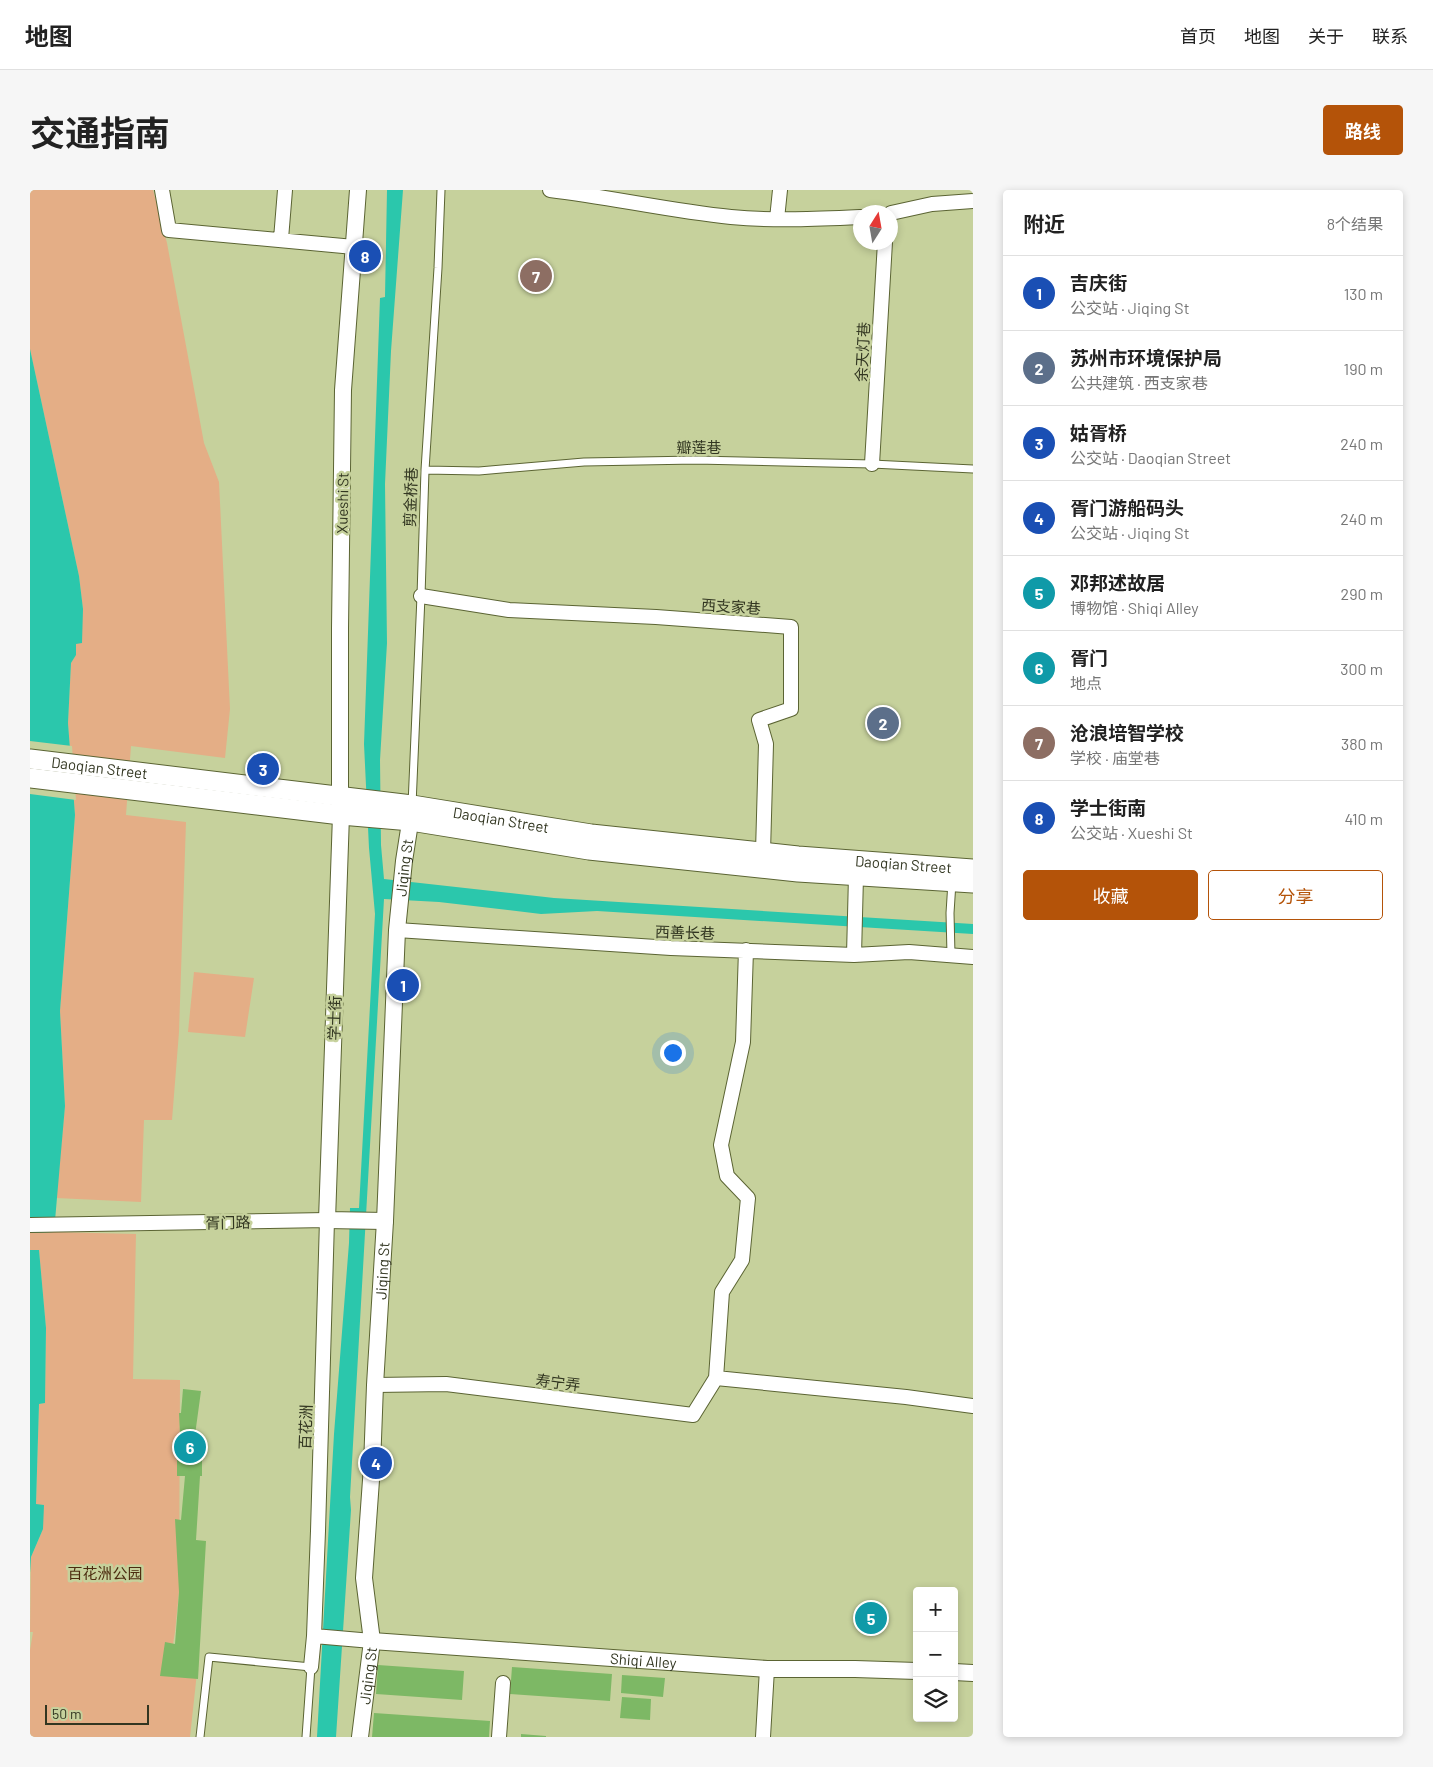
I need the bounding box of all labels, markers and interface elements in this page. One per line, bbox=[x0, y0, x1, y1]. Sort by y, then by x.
text: 地图 bbox=[25, 21, 73, 50]
text: 首页 bbox=[1180, 25, 1216, 47]
text: 地图 bbox=[1244, 25, 1280, 47]
text: 关于 bbox=[1308, 25, 1344, 47]
text: 联系 bbox=[1372, 25, 1408, 47]
button: 路线 bbox=[1323, 105, 1403, 155]
text: 交通指南 bbox=[30, 111, 170, 153]
north arrow bbox=[853, 205, 898, 250]
text: 附近 bbox=[1023, 211, 1065, 236]
text: 8个结果 bbox=[1327, 214, 1383, 233]
pin: 8 bbox=[349, 237, 381, 275]
pin: 7 bbox=[520, 257, 552, 295]
text: 吉庆街 bbox=[1070, 271, 1127, 294]
text: 1 bbox=[1036, 284, 1042, 303]
text: 130 m bbox=[1344, 284, 1383, 303]
text: 公交站 · Jiqing St bbox=[1070, 298, 1190, 317]
street label: 余天灯巷 bbox=[851, 322, 873, 382]
text: 苏州市环境保护局 bbox=[1070, 346, 1222, 369]
text: 2 bbox=[1035, 359, 1043, 378]
text: 190 m bbox=[1344, 359, 1383, 378]
text: 公共建筑 · 西支家巷 bbox=[1070, 373, 1208, 392]
text: 姑胥桥 bbox=[1070, 421, 1127, 444]
text: 3 bbox=[1035, 434, 1043, 453]
text: 240 m bbox=[1340, 434, 1383, 453]
street label: 瓣莲巷 bbox=[676, 438, 722, 456]
text: 公交站 · Daoqian Street bbox=[1070, 448, 1231, 467]
street label: 剪金桥巷 bbox=[400, 467, 420, 527]
street label: Xueshi St bbox=[332, 472, 352, 534]
text: 胥门游船码头 bbox=[1070, 496, 1184, 519]
text: 4 bbox=[1034, 509, 1044, 528]
text: 240 m bbox=[1340, 509, 1383, 528]
text: 公交站 · Jiqing St bbox=[1070, 523, 1190, 542]
text: 邓邦述故居 bbox=[1070, 571, 1165, 594]
text: 5 bbox=[1035, 584, 1043, 603]
text: 290 m bbox=[1341, 584, 1383, 603]
street label: 西支家巷 bbox=[700, 595, 762, 617]
text: 博物馆 · Shiqi Alley bbox=[1070, 598, 1199, 617]
text: 胥门 bbox=[1070, 646, 1108, 669]
text: 6 bbox=[1035, 659, 1043, 678]
text: 300 m bbox=[1340, 659, 1383, 678]
text: 地点 bbox=[1070, 673, 1102, 692]
pin: 2 bbox=[867, 704, 899, 742]
text: 沧浪培智学校 bbox=[1070, 721, 1184, 744]
text: 7 bbox=[1035, 734, 1043, 753]
text: 380 m bbox=[1341, 734, 1383, 753]
text: 学校 · 庙堂巷 bbox=[1070, 748, 1160, 767]
pin: 3 bbox=[247, 750, 279, 788]
street label: Daoqian Street bbox=[50, 753, 149, 782]
text: 学士街南 bbox=[1070, 796, 1146, 819]
street label: Daoqian Street bbox=[452, 803, 550, 836]
text: 8 bbox=[1035, 809, 1043, 828]
text: 410 m bbox=[1345, 809, 1383, 828]
text: 公交站 · Xueshi St bbox=[1070, 823, 1193, 842]
street label: Jiqing St bbox=[391, 837, 416, 897]
street label: Daoqian Street bbox=[854, 851, 952, 876]
button: 收藏 bbox=[1023, 870, 1198, 920]
button: 分享 bbox=[1208, 870, 1383, 920]
street label: 西善长巷 bbox=[655, 922, 715, 942]
pin: 1 bbox=[387, 966, 419, 1004]
street label: 学士街 bbox=[324, 995, 344, 1041]
your location bbox=[660, 1040, 686, 1066]
street label: 胥门路 bbox=[205, 1213, 251, 1231]
street label: Jiqing St bbox=[371, 1241, 393, 1300]
street label: 寿宁弄 bbox=[535, 1370, 581, 1394]
street label: 百花洲 bbox=[295, 1404, 315, 1450]
pin: 6 bbox=[174, 1428, 206, 1466]
pin: 4 bbox=[360, 1444, 392, 1482]
park label: 百花洲公园 bbox=[67, 1564, 143, 1582]
map controls bbox=[913, 1587, 958, 1722]
button: + bbox=[913, 1587, 958, 1632]
pin: 5 bbox=[855, 1599, 887, 1637]
button: − bbox=[913, 1632, 958, 1677]
street label: Jiqing St bbox=[355, 1646, 380, 1705]
street label: Shiqi Alley bbox=[609, 1649, 677, 1672]
button: layers bbox=[913, 1677, 958, 1722]
scale bar bbox=[45, 1702, 149, 1725]
text: 50 m bbox=[52, 1705, 81, 1722]

